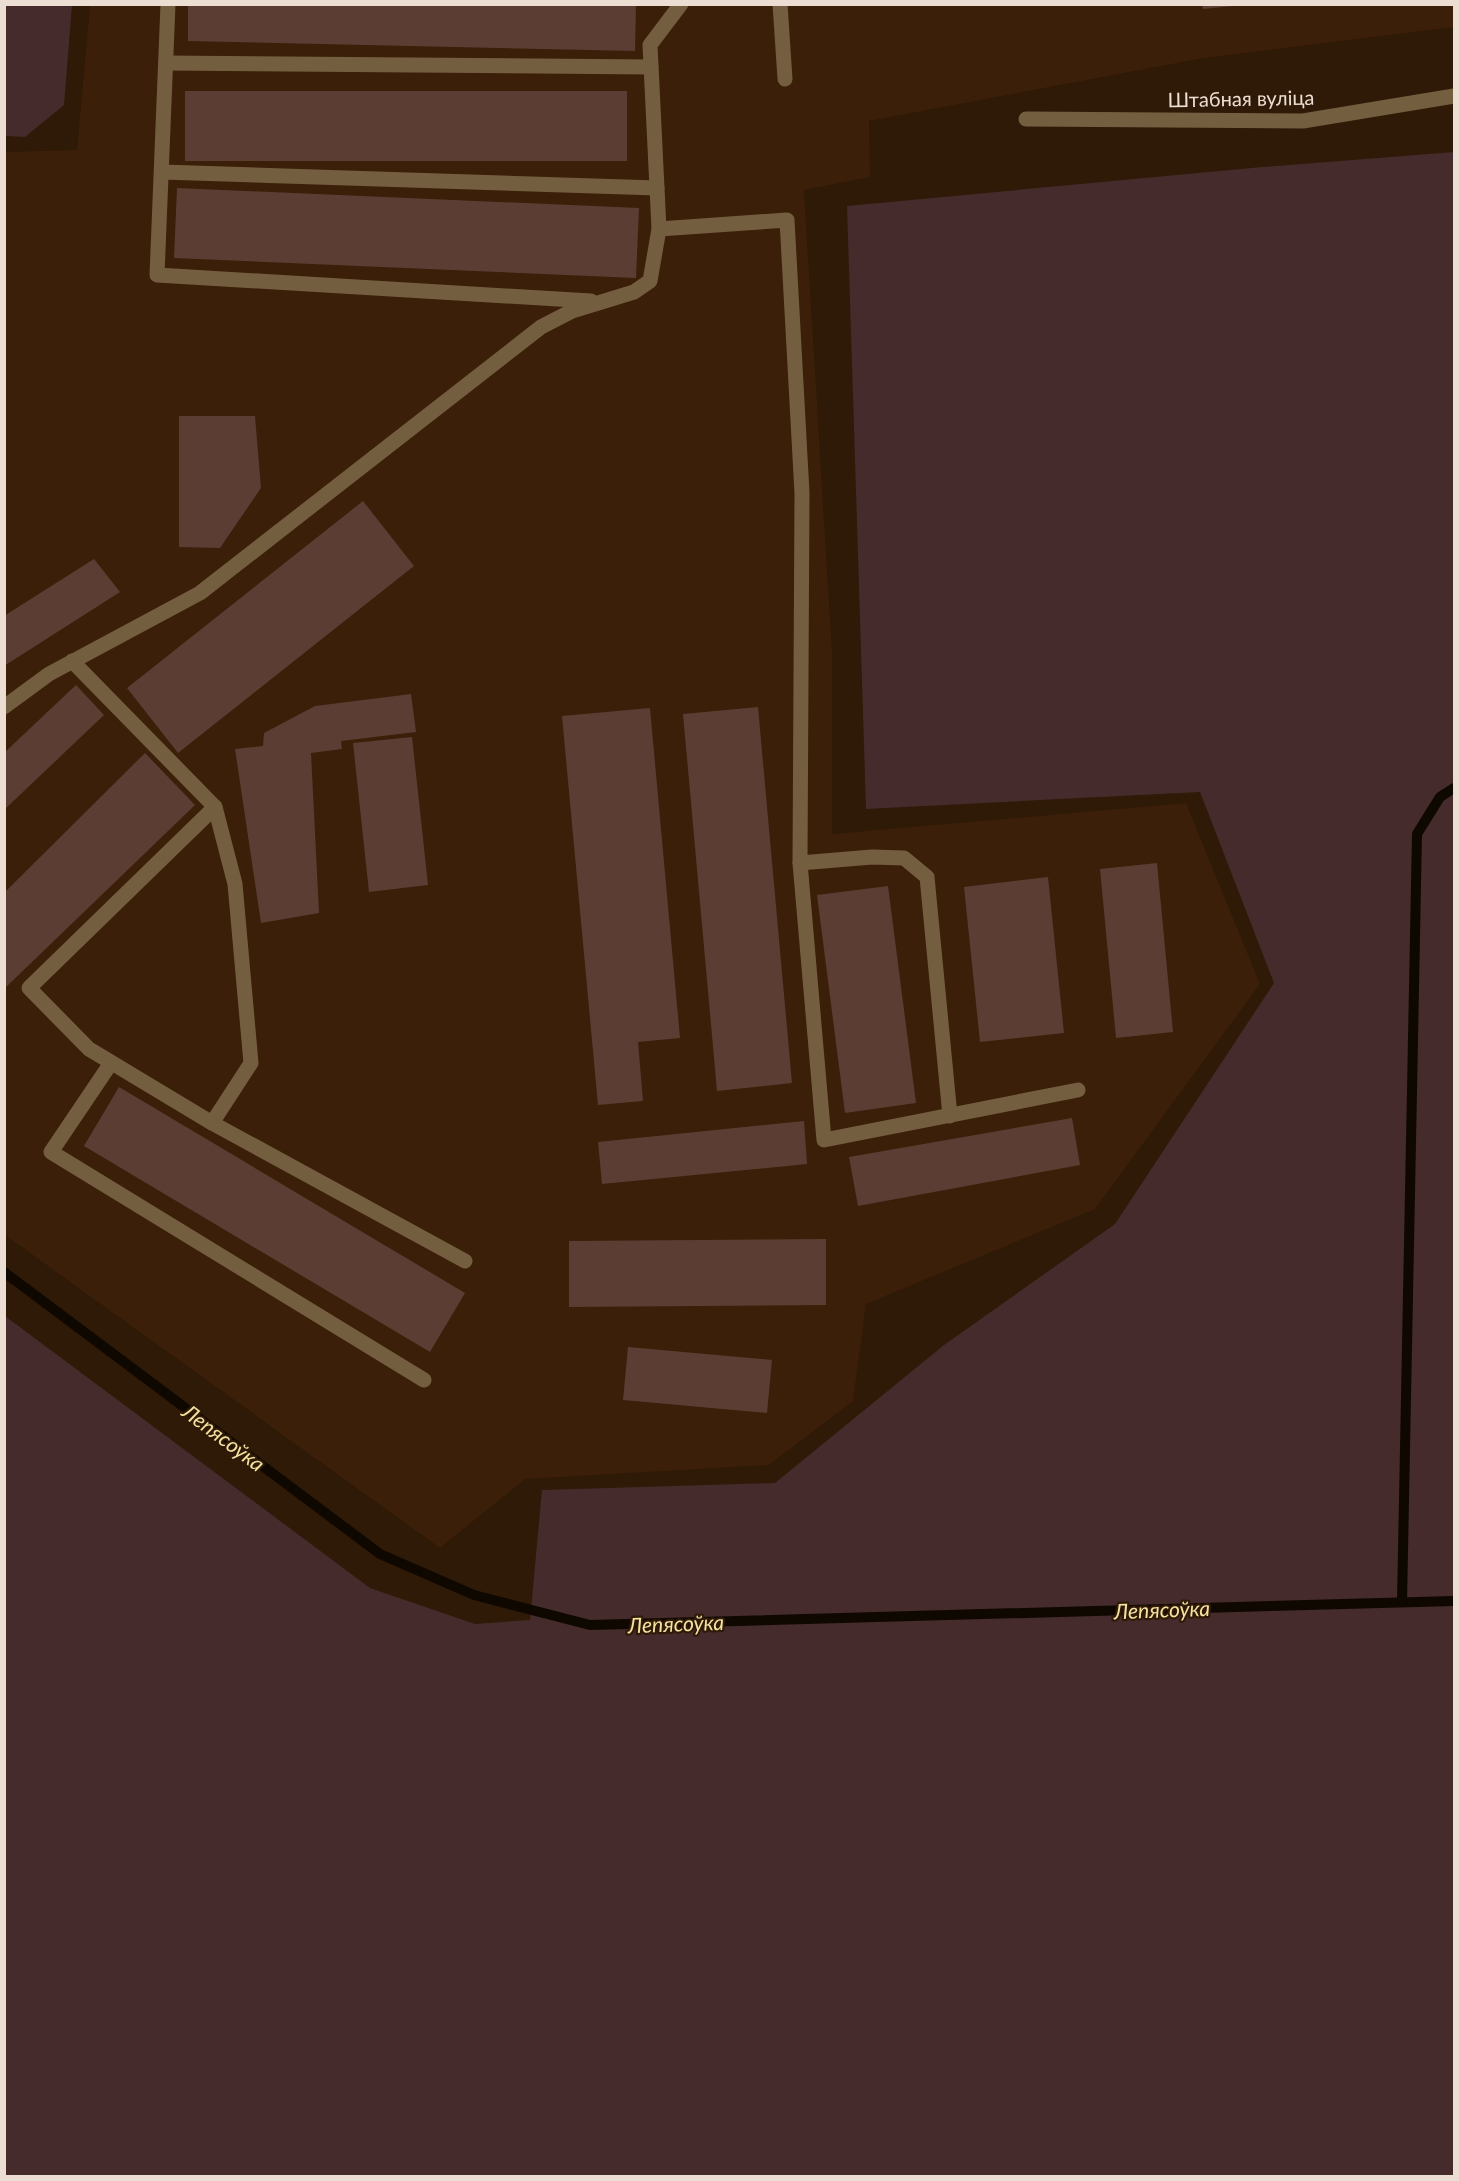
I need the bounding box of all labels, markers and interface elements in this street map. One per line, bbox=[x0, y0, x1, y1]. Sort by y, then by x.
street label: Штабная вуліца bbox=[1167, 85, 1315, 111]
water label: Лепясоўка bbox=[177, 1398, 270, 1476]
water label: Лепясоўка bbox=[1113, 1595, 1210, 1623]
water label: Лепясоўка bbox=[627, 1609, 724, 1637]

